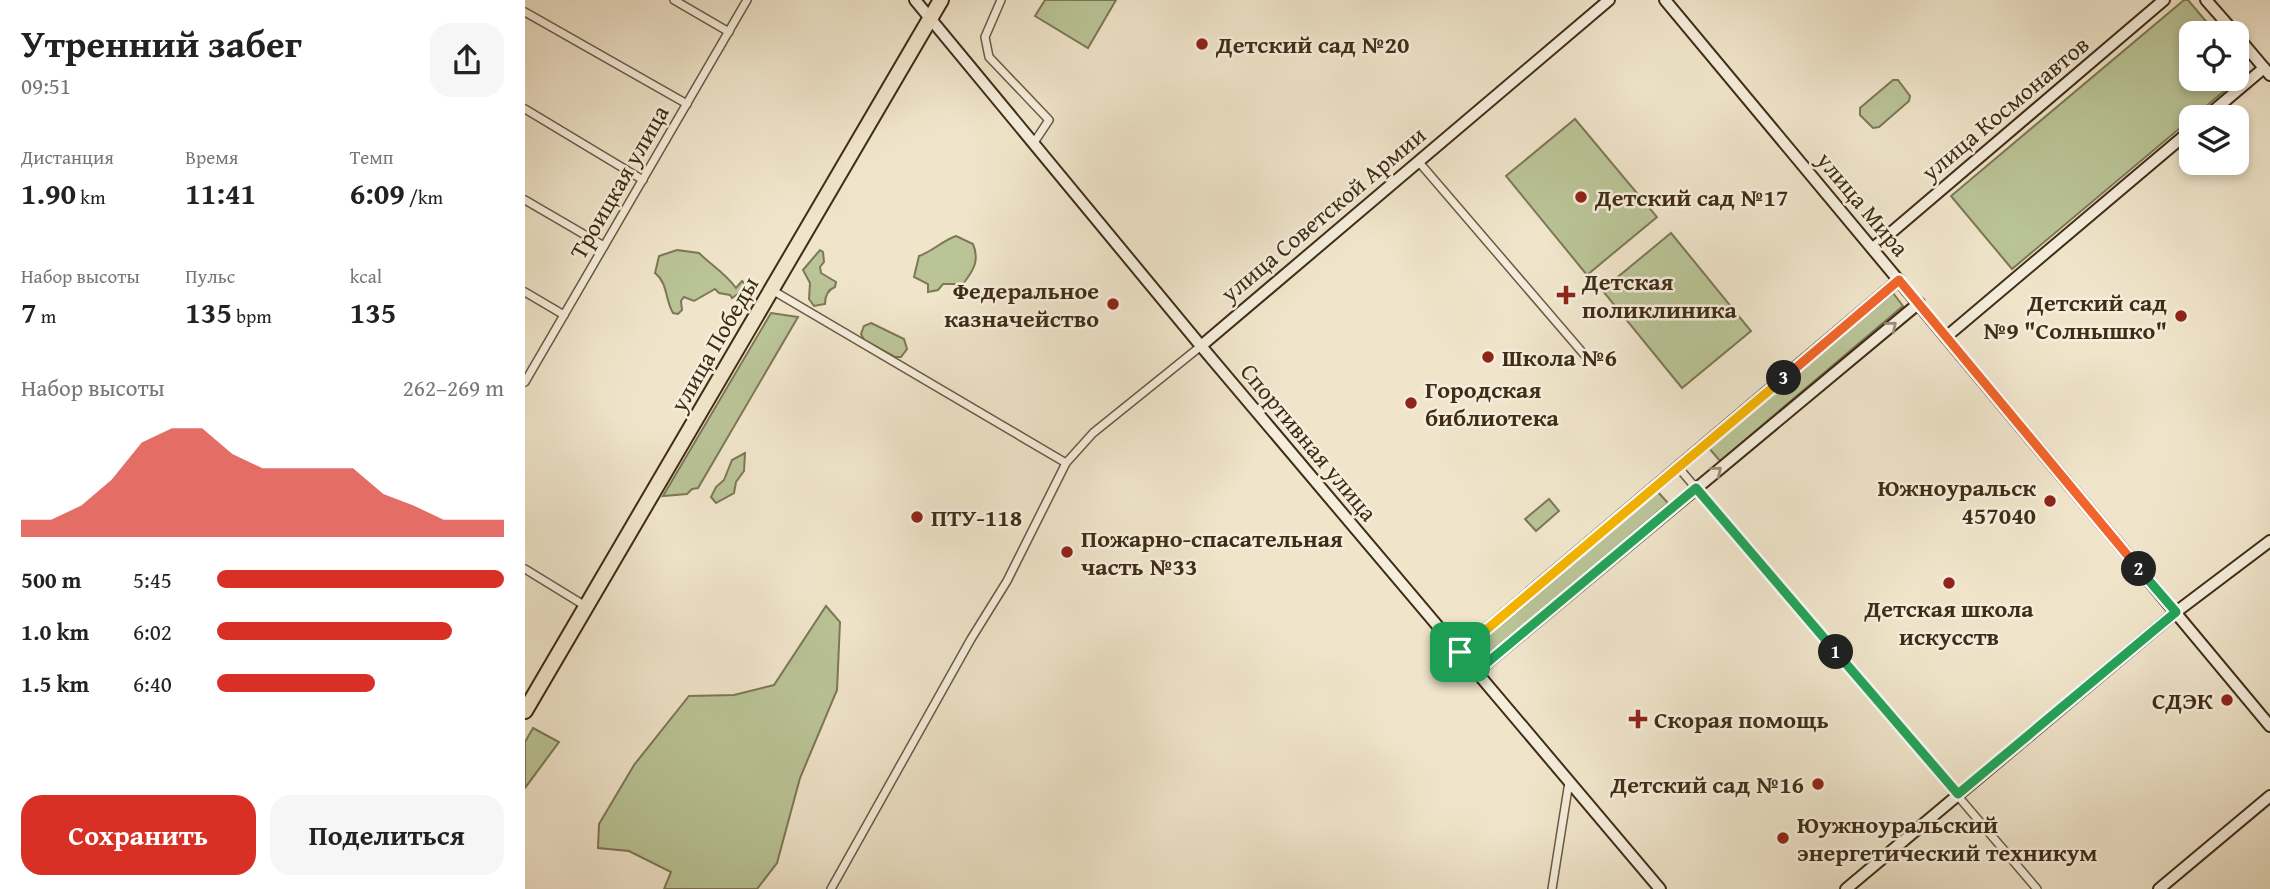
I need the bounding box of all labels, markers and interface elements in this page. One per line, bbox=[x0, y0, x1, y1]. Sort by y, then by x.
text: Утренний забег bbox=[21, 15, 302, 71]
map controls bbox=[2179, 21, 2249, 175]
button: locate bbox=[2179, 21, 2249, 91]
button: share bbox=[430, 23, 504, 97]
place label: Детский сад №20 bbox=[1215, 27, 1409, 62]
street label: улица Космонавтов bbox=[1913, 27, 2097, 189]
marker: Детский сад №20 bbox=[1194, 36, 1210, 52]
text: 09:51 bbox=[21, 69, 71, 102]
street label: Троицкая улица bbox=[561, 98, 678, 266]
button: layers bbox=[2179, 105, 2249, 175]
street label: улица Советской Армии bbox=[1212, 118, 1433, 311]
text: Дистанция bbox=[21, 143, 114, 171]
text: Время bbox=[185, 143, 238, 171]
text: Темп bbox=[350, 143, 394, 171]
street label: улица Мира bbox=[1808, 143, 1918, 265]
text: 1.90 bbox=[21, 171, 76, 215]
text: 11:41 bbox=[185, 171, 256, 215]
text: 6:09 bbox=[350, 171, 405, 215]
place label: Детский сад №17 bbox=[1594, 180, 1788, 215]
text: km bbox=[76, 183, 105, 211]
text: /km bbox=[405, 183, 443, 211]
marker: Детский сад №17 bbox=[1573, 189, 1589, 205]
text: Набор высоты bbox=[21, 262, 140, 290]
text: Пульс bbox=[185, 262, 235, 290]
text: kcal bbox=[350, 262, 382, 290]
place label: Детская поликлиника bbox=[1581, 264, 1738, 327]
street label: улица Победы bbox=[661, 270, 767, 419]
place label: Федеральное казначейство bbox=[944, 273, 1099, 336]
marker: Детская поликлиника bbox=[1556, 285, 1576, 305]
place label: Детский сад №9 "Солнышко" bbox=[1983, 285, 2167, 348]
text: 7 bbox=[21, 290, 37, 334]
text: 135 bbox=[185, 290, 232, 334]
text: 135 bbox=[350, 290, 396, 334]
marker: Федеральное казначейство bbox=[1105, 296, 1121, 312]
text: m bbox=[37, 302, 56, 330]
text: bpm bbox=[232, 302, 272, 330]
marker: Детский сад №9 "Солнышко" bbox=[2173, 308, 2189, 324]
one-way arrow bbox=[1884, 321, 1896, 334]
place label: Школа №6 bbox=[1502, 340, 1617, 375]
marker: Школа №6 bbox=[1480, 349, 1496, 365]
street label: Спортивная улица bbox=[1232, 355, 1386, 529]
pin: 3 bbox=[1767, 360, 1801, 396]
text: 3 bbox=[1779, 363, 1788, 391]
text: Набор высоты bbox=[21, 371, 165, 404]
text: 262–269 m bbox=[403, 371, 504, 404]
place label: Городская библиотека bbox=[1425, 372, 1559, 435]
marker: Городская библиотека bbox=[1403, 395, 1419, 411]
one-way arrow bbox=[1708, 467, 1721, 479]
place label: Южноуральск 457040 bbox=[1878, 470, 2036, 533]
marker: Южноуральск 457040 bbox=[2042, 493, 2058, 509]
place label: ПТУ-118 bbox=[931, 500, 1022, 535]
marker: ПТУ-118 bbox=[909, 509, 925, 525]
place label: Пожарно-спасательная часть №33 bbox=[1081, 521, 1343, 584]
marker: Пожарно-спасательная часть №33 bbox=[1059, 544, 1075, 560]
pin: 2 bbox=[2121, 552, 2157, 586]
text: 2 bbox=[2134, 554, 2143, 582]
text: 500 m bbox=[21, 563, 82, 596]
text: 5:45 bbox=[133, 563, 172, 596]
marker: Детская школа искусств bbox=[1941, 575, 1957, 591]
place label: Детская школа искусств bbox=[1863, 591, 2034, 654]
text: 1.0 km bbox=[21, 615, 89, 648]
text: 6:02 bbox=[133, 615, 172, 648]
pin bbox=[1430, 622, 1490, 682]
icon: arrive bbox=[1441, 633, 1479, 671]
pin: 1 bbox=[1819, 634, 1853, 670]
text: 1 bbox=[1831, 637, 1840, 665]
text: 1.5 km bbox=[21, 667, 89, 700]
text: 6:40 bbox=[133, 667, 172, 700]
place label: СДЭК bbox=[2152, 683, 2213, 718]
marker: СДЭК bbox=[2219, 692, 2235, 708]
place label: Скорая помощь bbox=[1654, 702, 1829, 737]
marker: Скорая помощь bbox=[1628, 709, 1648, 729]
place label: Детский сад №16 bbox=[1610, 767, 1804, 802]
marker: Детский сад №16 bbox=[1810, 776, 1826, 792]
button: Сохранить bbox=[21, 795, 256, 875]
button: Поделиться bbox=[270, 795, 504, 875]
place label: Юужноуральский энергетический техникум bbox=[1797, 807, 2097, 870]
marker: Юужноуральский энергетический техникум bbox=[1775, 830, 1791, 846]

